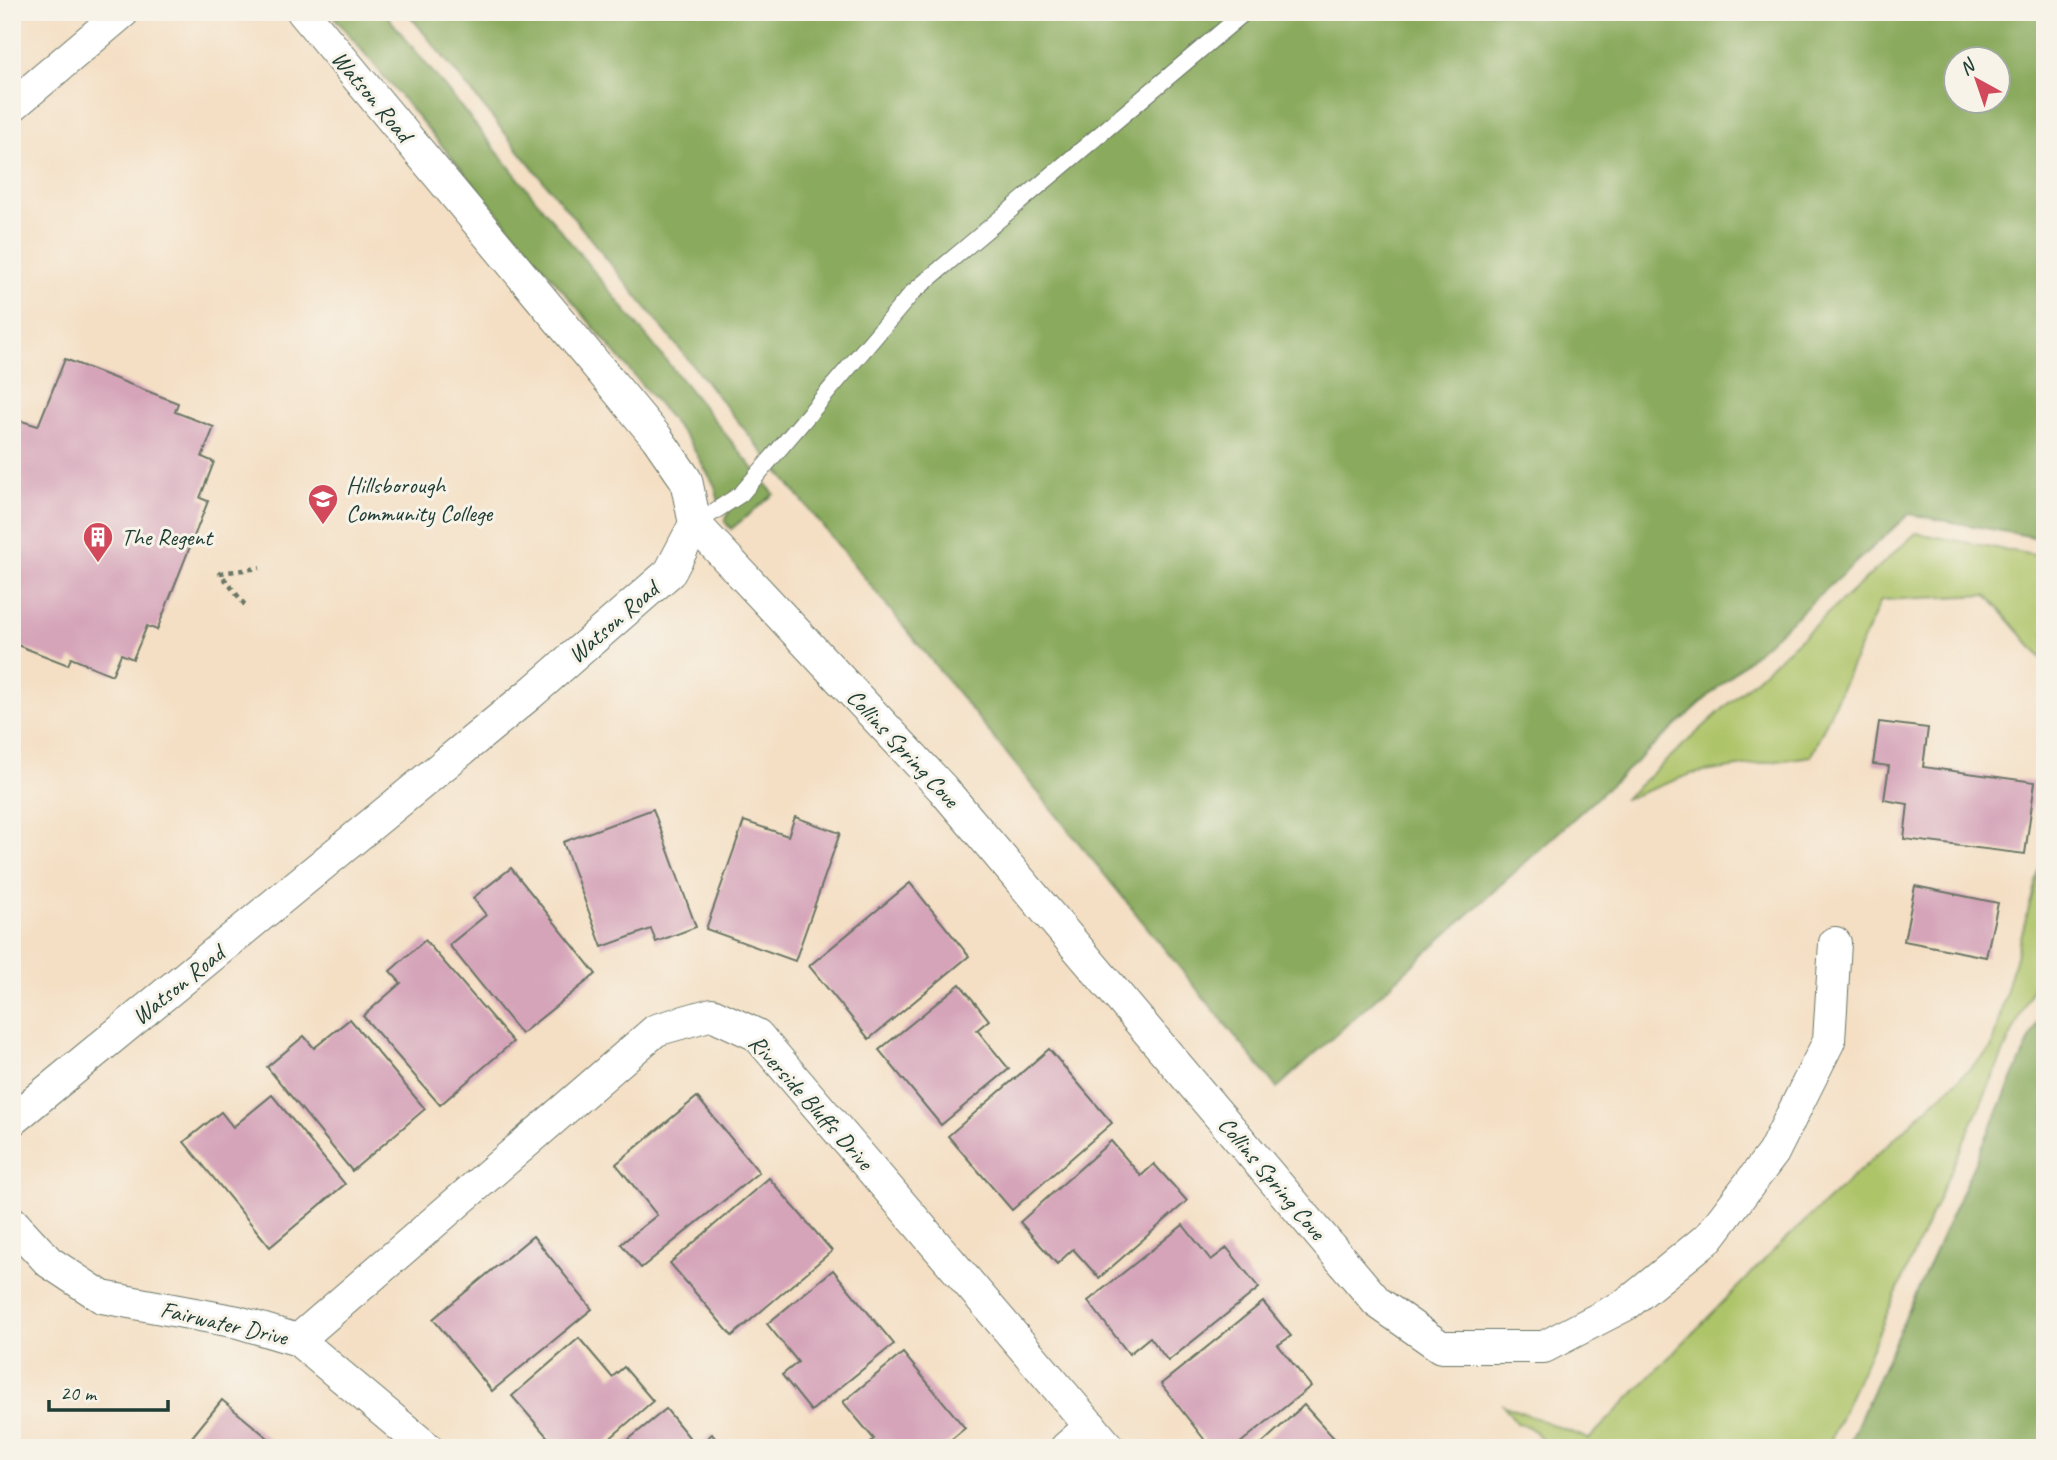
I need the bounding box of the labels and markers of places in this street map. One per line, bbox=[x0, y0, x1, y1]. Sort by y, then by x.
place label: Hillsborough Community College bbox=[346, 470, 494, 528]
school or university icon: Hillsborough Community College bbox=[306, 482, 340, 526]
building icon: The Regent bbox=[81, 520, 115, 564]
place label: The Regent bbox=[121, 522, 214, 552]

